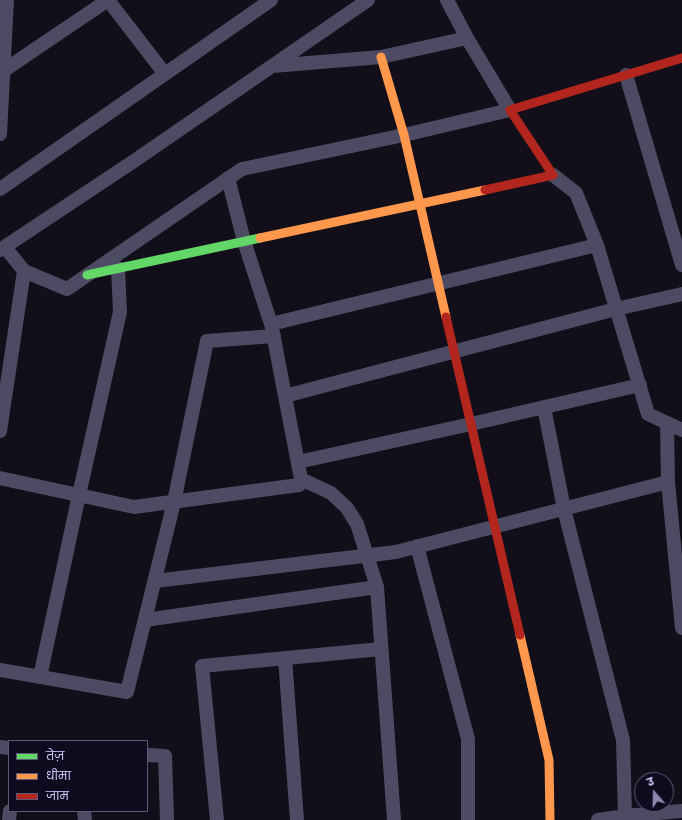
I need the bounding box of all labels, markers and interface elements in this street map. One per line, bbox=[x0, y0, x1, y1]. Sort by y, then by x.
legend bbox=[8, 740, 148, 812]
text: तेज़ bbox=[46, 747, 64, 764]
text: धीमा bbox=[46, 767, 71, 784]
north arrow bbox=[634, 772, 674, 812]
text: उ bbox=[645, 773, 656, 790]
text: जाम bbox=[46, 787, 69, 804]

